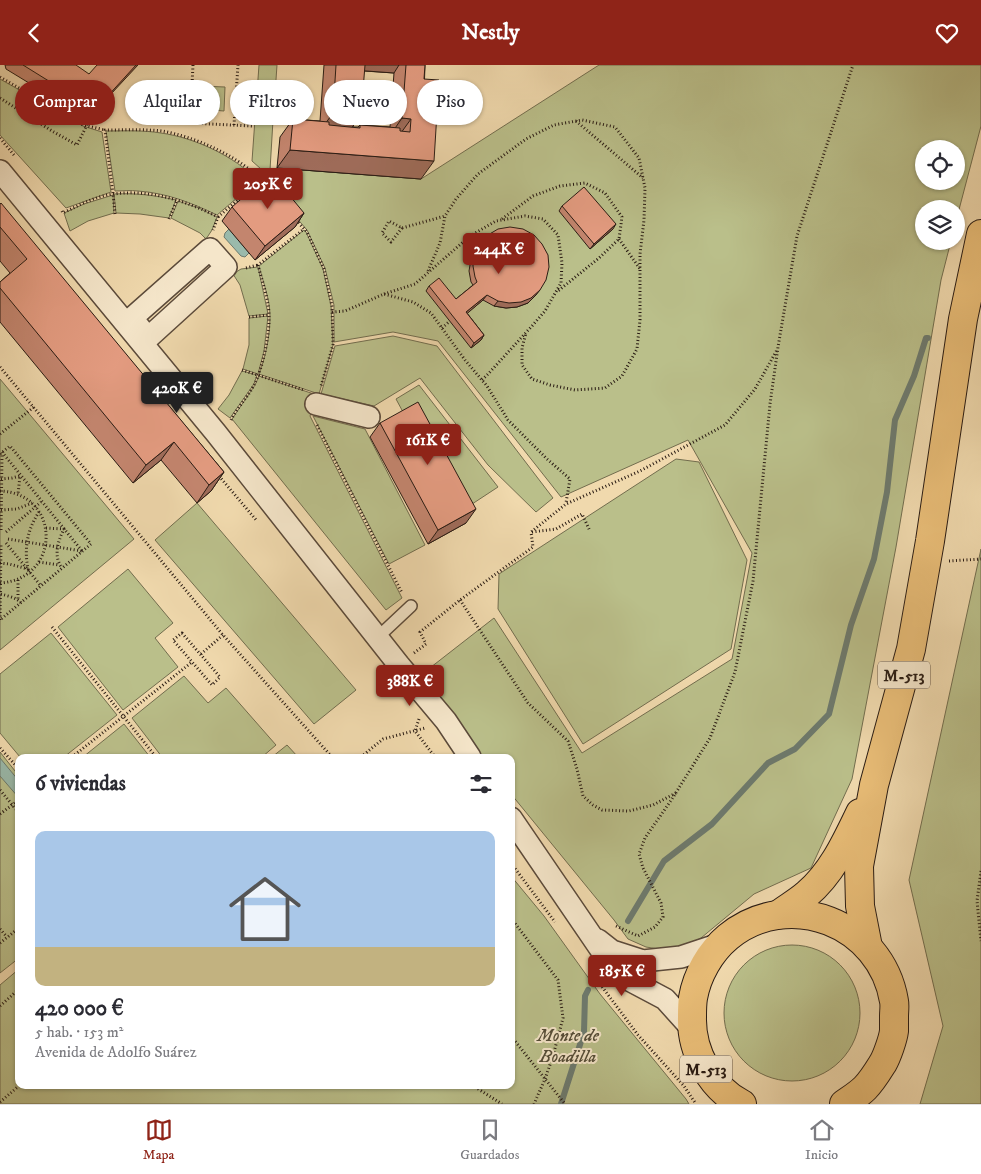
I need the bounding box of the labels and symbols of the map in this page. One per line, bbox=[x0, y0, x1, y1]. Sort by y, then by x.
pin: 205K € bbox=[227, 167, 309, 210]
pin: 244K € bbox=[458, 233, 540, 275]
pin: 420K € bbox=[136, 371, 218, 414]
pin: 161K € bbox=[387, 423, 469, 466]
road number: M-513 bbox=[878, 661, 930, 689]
pin: 388K € bbox=[369, 665, 451, 707]
pin: 185K € bbox=[581, 955, 663, 997]
park label: Monte de Boadilla bbox=[535, 1025, 600, 1068]
road number: M-513 bbox=[680, 1056, 732, 1083]

